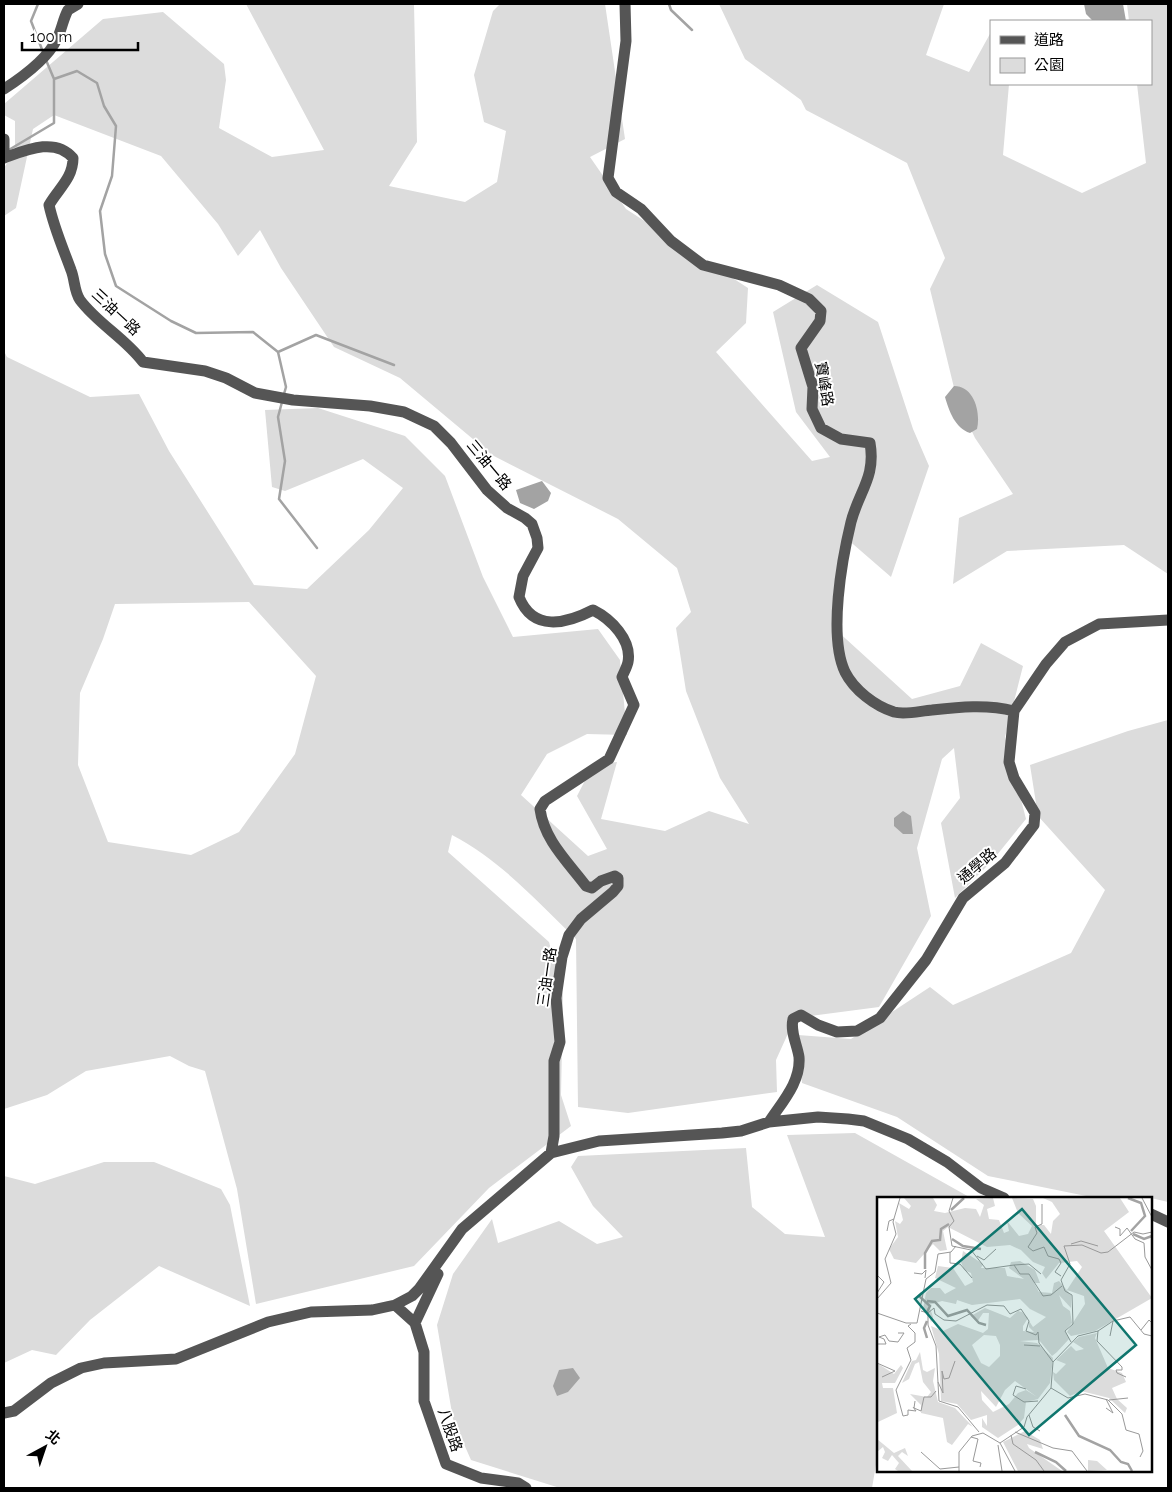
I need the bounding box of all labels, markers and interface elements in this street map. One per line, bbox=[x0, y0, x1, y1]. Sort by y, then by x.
scale bar bbox=[22, 20, 139, 52]
legend bbox=[990, 20, 1152, 85]
text: 100 m bbox=[30, 28, 72, 46]
text: 道路 bbox=[1034, 31, 1064, 49]
text: 公園 bbox=[1034, 56, 1064, 74]
street label: 三油一路 bbox=[88, 285, 144, 339]
street label: 寶峰路 bbox=[811, 360, 837, 408]
street label: 三油一路 bbox=[463, 436, 515, 494]
street label: 通學路 bbox=[954, 844, 1000, 888]
street label: 三油一路 bbox=[534, 946, 560, 1008]
inset map bbox=[877, 1197, 1152, 1472]
street label: 八股路 bbox=[434, 1406, 466, 1454]
north arrow bbox=[20, 1422, 70, 1472]
text: 北 bbox=[43, 1426, 64, 1448]

